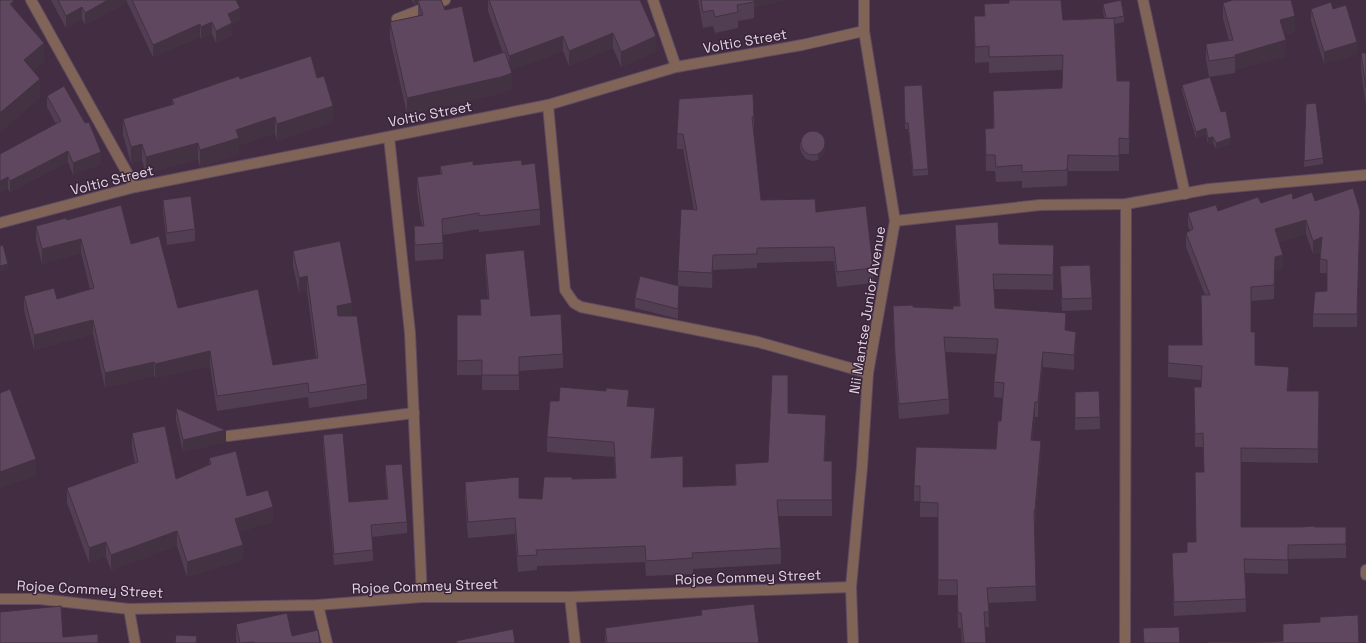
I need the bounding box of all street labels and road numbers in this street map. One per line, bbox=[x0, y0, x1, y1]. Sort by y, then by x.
street label: Voltic Street bbox=[702, 25, 788, 57]
street label: Voltic Street bbox=[387, 97, 473, 131]
street label: Voltic Street bbox=[69, 161, 155, 199]
street label: Nii Mantse Junior Avenue bbox=[845, 225, 889, 395]
street label: Rojoe Commey Street bbox=[675, 565, 821, 589]
street label: Rojoe Commey Street bbox=[352, 574, 498, 598]
street label: Rojoe Commey Street bbox=[16, 576, 164, 602]

